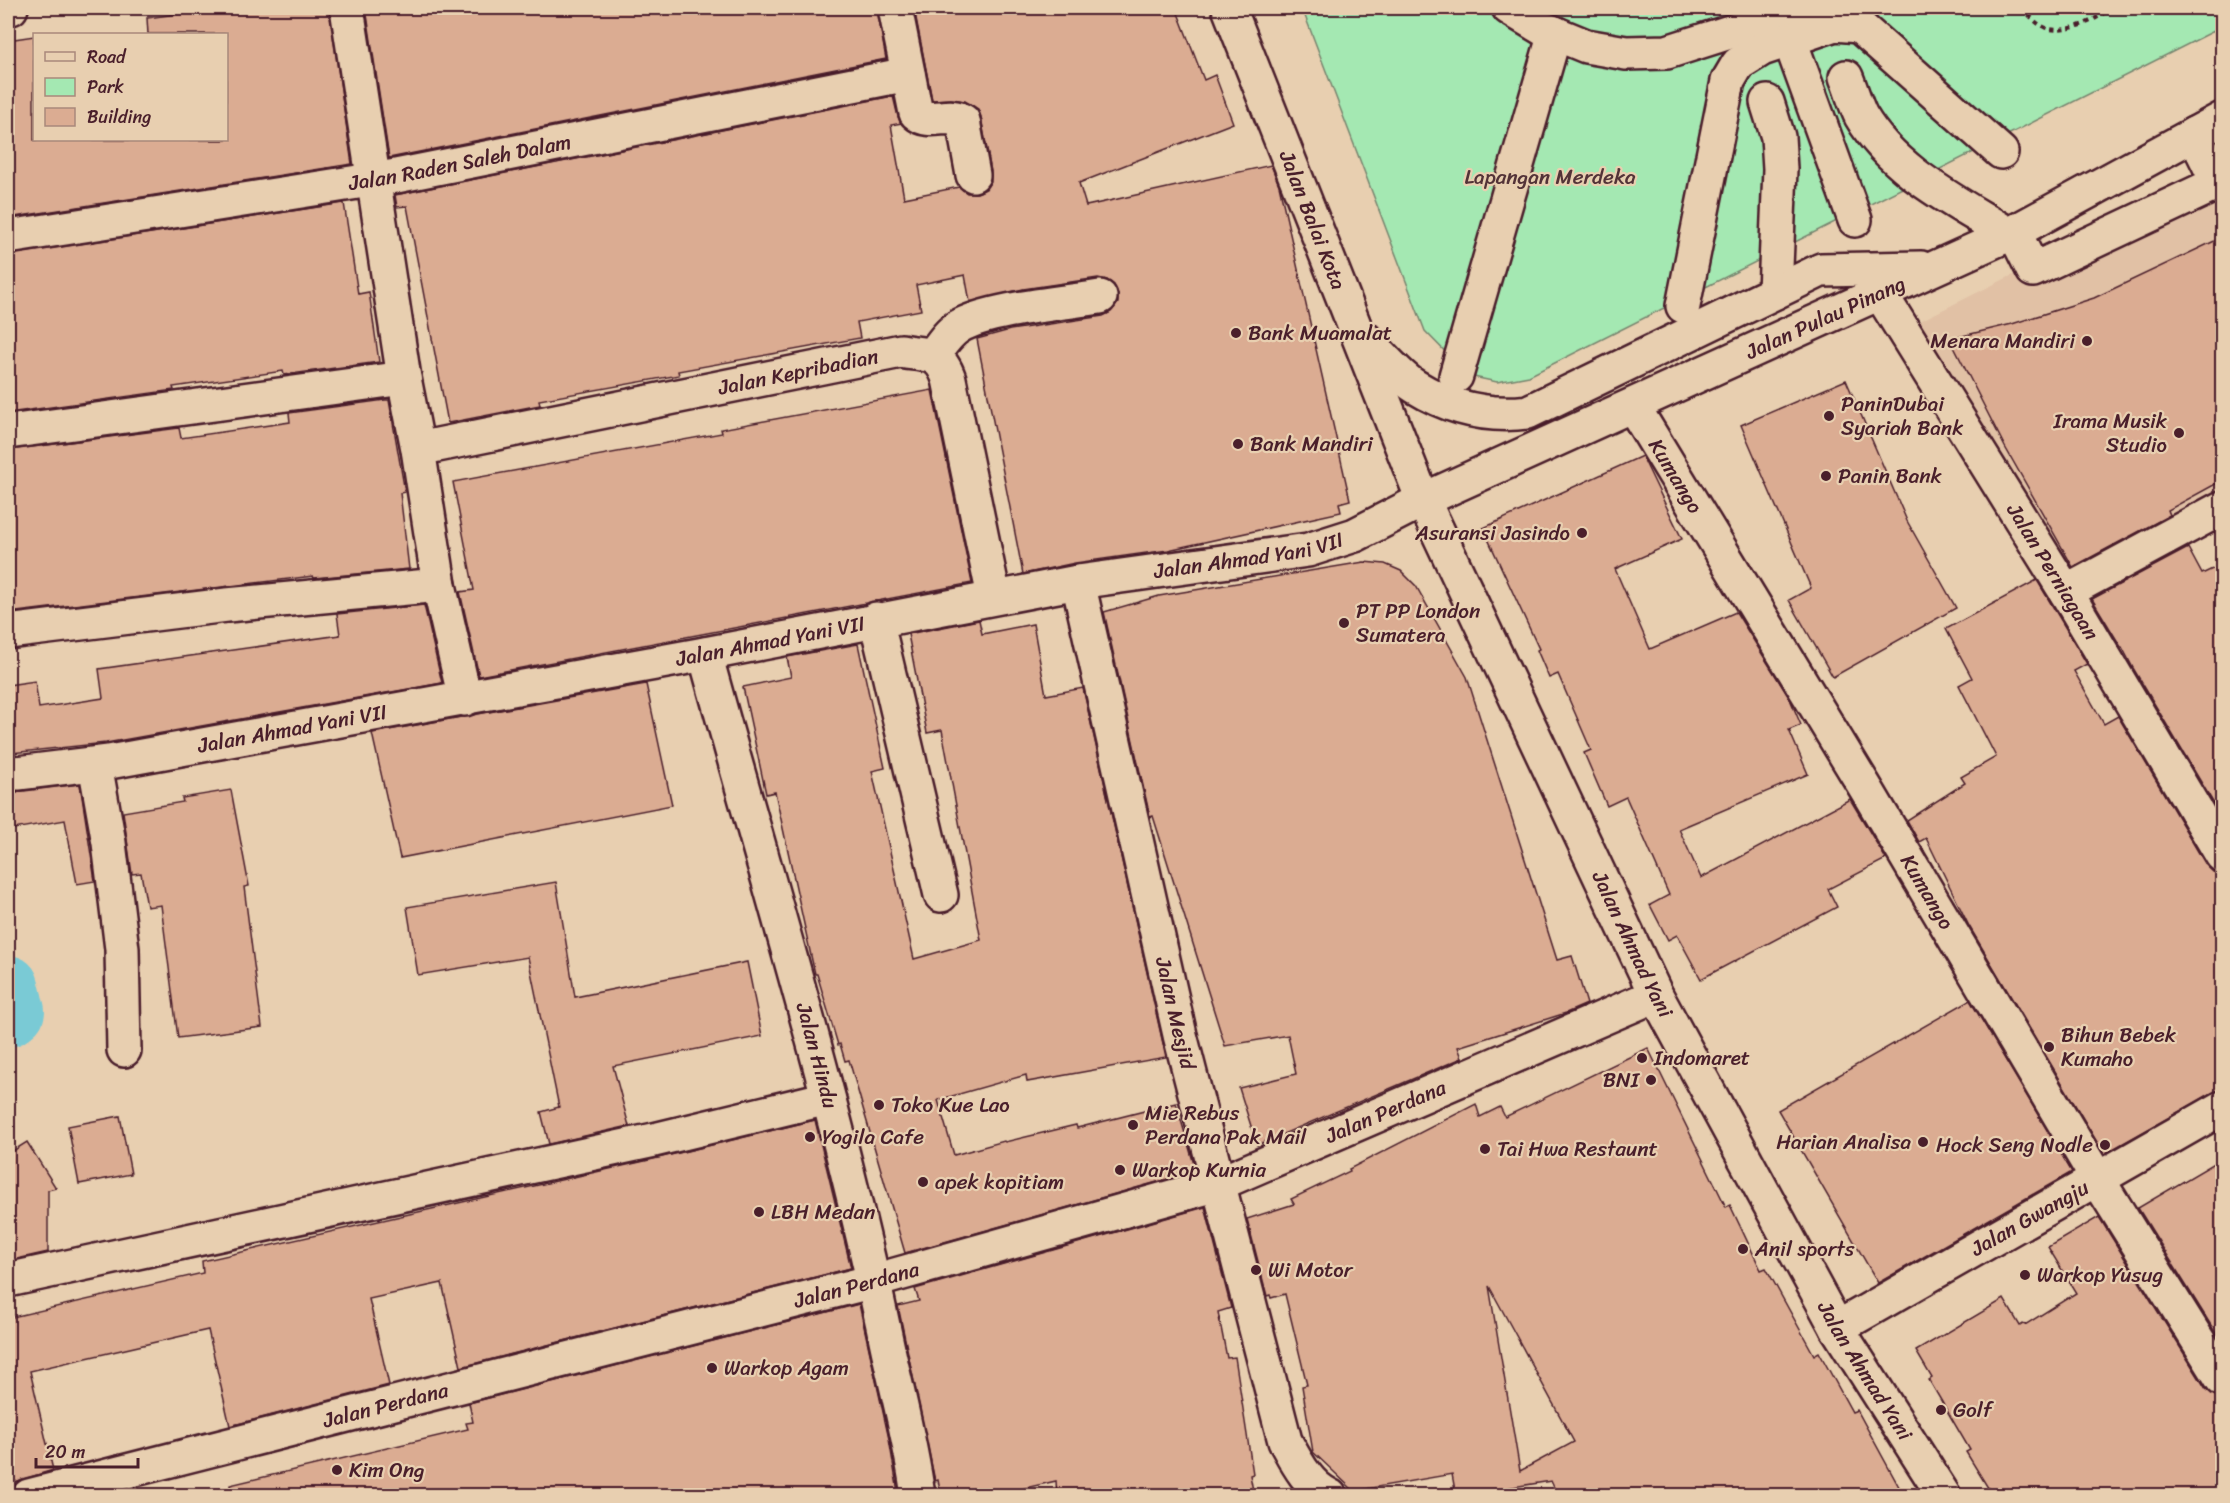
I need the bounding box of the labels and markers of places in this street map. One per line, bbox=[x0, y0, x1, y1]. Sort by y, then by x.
place label: Bank Muamalat bbox=[1248, 314, 1392, 352]
place label: Menara Mandiri bbox=[1930, 322, 2076, 360]
marker: Bank Muamalat bbox=[1229, 326, 1243, 340]
marker: Menara Mandiri bbox=[2080, 334, 2094, 348]
place label: PaninDubai Syariah Bank bbox=[1841, 385, 1963, 447]
place label: Irama Musik Studio bbox=[2052, 402, 2168, 464]
marker: PaninDubai Syariah Bank bbox=[1822, 409, 1836, 423]
place label: Bank Mandiri bbox=[1250, 425, 1374, 463]
marker: Irama Musik Studio bbox=[2172, 426, 2186, 440]
marker: Bank Mandiri bbox=[1231, 437, 1245, 451]
place label: Panin Bank bbox=[1838, 457, 1943, 495]
marker: Panin Bank bbox=[1819, 469, 1833, 483]
place label: Asuransi Jasindo bbox=[1414, 514, 1570, 552]
marker: Asuransi Jasindo bbox=[1575, 526, 1589, 540]
place label: PT PP London Sumatera bbox=[1356, 592, 1480, 654]
marker: PT PP London Sumatera bbox=[1337, 616, 1351, 630]
place label: Bihun Bebek Kumaho bbox=[2061, 1016, 2177, 1078]
place label: Indomaret bbox=[1653, 1039, 1750, 1077]
marker: Bihun Bebek Kumaho bbox=[2042, 1040, 2056, 1054]
marker: Indomaret bbox=[1635, 1051, 1649, 1065]
place label: BNI bbox=[1603, 1061, 1641, 1099]
marker: BNI bbox=[1644, 1073, 1658, 1087]
place label: Toko Kue Lao bbox=[891, 1086, 1010, 1124]
place label: Mie Rebus Perdana Pak Mail bbox=[1145, 1094, 1307, 1156]
marker: Toko Kue Lao bbox=[872, 1098, 886, 1112]
place label: Yogila Cafe bbox=[822, 1118, 924, 1156]
marker: Mie Rebus Perdana Pak Mail bbox=[1126, 1118, 1140, 1132]
place label: Harian Analisa bbox=[1776, 1123, 1911, 1161]
place label: Hock Seng Nodle bbox=[1936, 1126, 2093, 1164]
marker: Yogila Cafe bbox=[803, 1130, 817, 1144]
place label: Tai Hwa Restaunt bbox=[1497, 1130, 1658, 1168]
marker: Harian Analisa bbox=[1916, 1135, 1930, 1149]
marker: Hock Seng Nodle bbox=[2098, 1138, 2112, 1152]
marker: Tai Hwa Restaunt bbox=[1478, 1142, 1492, 1156]
place label: Warkop Kurnia bbox=[1132, 1151, 1266, 1189]
place label: apek kopitiam bbox=[935, 1163, 1064, 1201]
marker: Warkop Kurnia bbox=[1113, 1163, 1127, 1177]
marker: apek kopitiam bbox=[916, 1175, 930, 1189]
place label: LBH Medan bbox=[771, 1193, 875, 1231]
marker: LBH Medan bbox=[752, 1205, 766, 1219]
place label: Anil sports bbox=[1754, 1230, 1855, 1268]
marker: Anil sports bbox=[1736, 1242, 1750, 1256]
place label: Wi Motor bbox=[1268, 1251, 1354, 1289]
place label: Warkop Yusug bbox=[2037, 1256, 2163, 1294]
marker: Wi Motor bbox=[1249, 1263, 1263, 1277]
marker: Warkop Yusug bbox=[2018, 1268, 2032, 1282]
place label: Warkop Agam bbox=[724, 1349, 849, 1387]
marker: Warkop Agam bbox=[705, 1361, 719, 1375]
place label: Golf bbox=[1953, 1391, 1995, 1429]
marker: Golf bbox=[1934, 1403, 1948, 1417]
place label: Kim Ong bbox=[349, 1451, 425, 1489]
marker: Kim Ong bbox=[330, 1463, 344, 1477]

